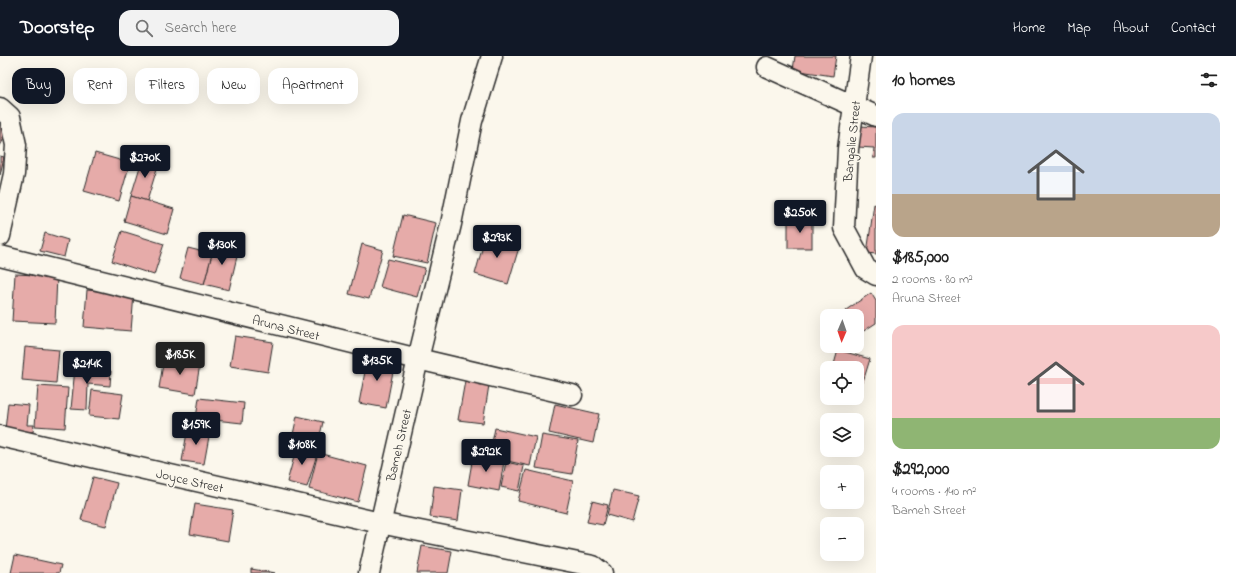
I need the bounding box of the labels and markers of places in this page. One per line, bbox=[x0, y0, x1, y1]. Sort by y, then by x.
pin: $270K bbox=[117, 145, 173, 179]
pin: $250K bbox=[772, 200, 828, 234]
pin: $293K bbox=[469, 225, 525, 259]
pin: $130K bbox=[194, 232, 250, 266]
pin: $185K bbox=[152, 342, 208, 376]
pin: $135K bbox=[349, 348, 405, 382]
pin: $214K bbox=[59, 351, 115, 385]
pin: $159K bbox=[168, 412, 224, 446]
pin: $108K bbox=[274, 432, 330, 466]
pin: $292K bbox=[458, 439, 514, 473]

